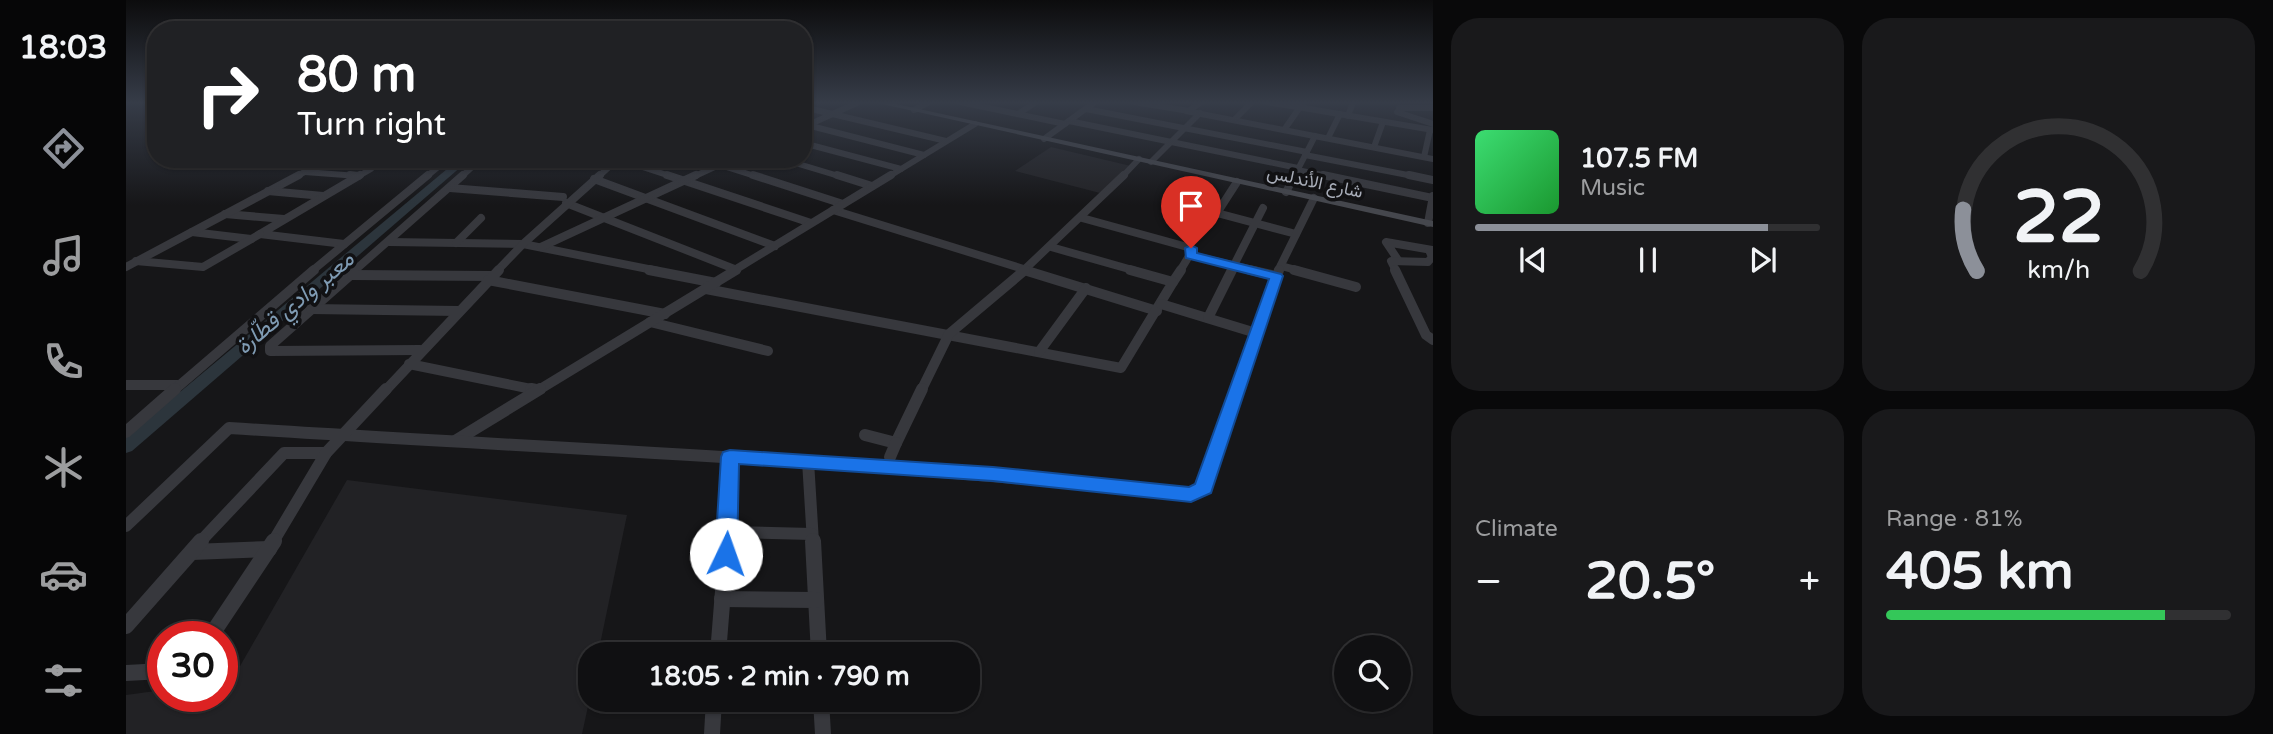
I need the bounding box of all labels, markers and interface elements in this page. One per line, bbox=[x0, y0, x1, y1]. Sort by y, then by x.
text: 18:03 bbox=[19, 29, 107, 67]
text: 80 m bbox=[297, 46, 416, 105]
icon: right bbox=[182, 49, 273, 140]
text: Turn right bbox=[297, 106, 446, 144]
icon: directions bbox=[39, 124, 88, 173]
text: 107.5 FM bbox=[1580, 143, 1698, 174]
street label: شارع الأندلس bbox=[1265, 161, 1365, 204]
text: Music bbox=[1580, 174, 1645, 202]
text: 22 bbox=[2013, 174, 2104, 262]
pin bbox=[1161, 176, 1221, 248]
icon: arrive bbox=[1172, 187, 1210, 225]
icon: music bbox=[39, 231, 88, 280]
icon: previous bbox=[1514, 241, 1552, 279]
icon: pause bbox=[1629, 241, 1667, 279]
icon: next bbox=[1744, 241, 1782, 279]
water label: معبر وادي قطّارة bbox=[229, 244, 363, 364]
text: km/h bbox=[2027, 255, 2090, 285]
icon: phone bbox=[39, 337, 88, 386]
icon: climate bbox=[39, 443, 88, 492]
text: Range · 81% bbox=[1886, 505, 2022, 533]
text: Climate bbox=[1475, 515, 1558, 543]
position arrow bbox=[689, 517, 763, 591]
text: 405 km bbox=[1886, 540, 2074, 603]
icon: car bbox=[39, 550, 88, 599]
text: 20.5° bbox=[1585, 550, 1715, 613]
text: − bbox=[1475, 559, 1502, 605]
text: + bbox=[1799, 559, 1820, 605]
speed limit sign: 30 bbox=[147, 621, 238, 712]
map controls bbox=[1334, 635, 1411, 712]
button: search bbox=[1334, 635, 1411, 712]
icon: filters bbox=[39, 656, 88, 705]
text: 18:05 · 2 min · 790 m bbox=[648, 661, 910, 692]

